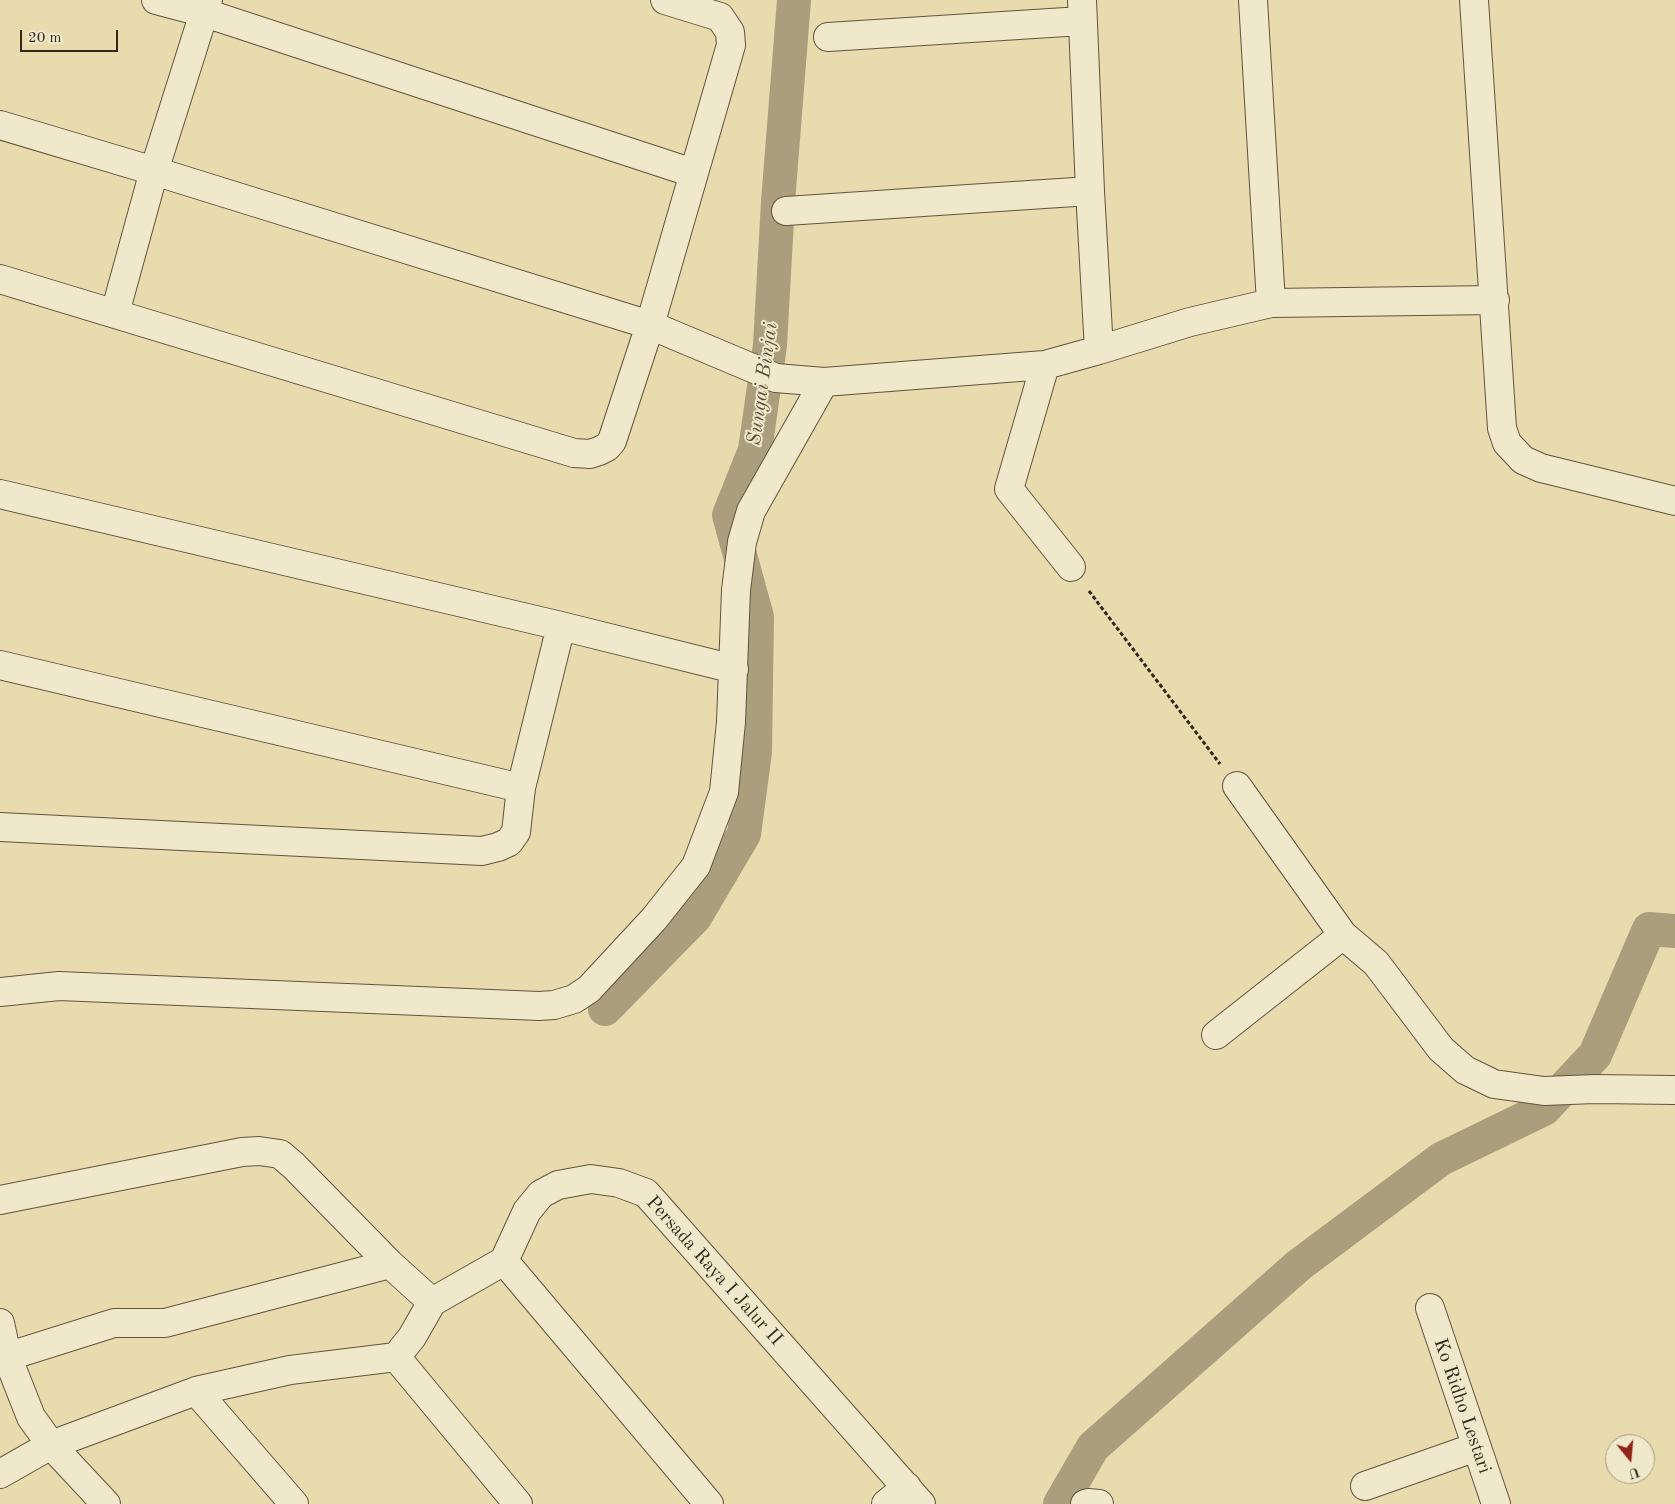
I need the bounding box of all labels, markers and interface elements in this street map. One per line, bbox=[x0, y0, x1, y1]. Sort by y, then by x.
scale bar bbox=[22, 20, 120, 52]
text: 20 m bbox=[28, 31, 62, 46]
water label: Sungai Binjai bbox=[743, 321, 783, 447]
street label: Persada Raya I Jalur II bbox=[641, 1192, 787, 1350]
street label: Ko Ridho Lestari bbox=[1428, 1335, 1496, 1477]
north arrow bbox=[1605, 1434, 1655, 1484]
text: U bbox=[1627, 1464, 1641, 1481]

